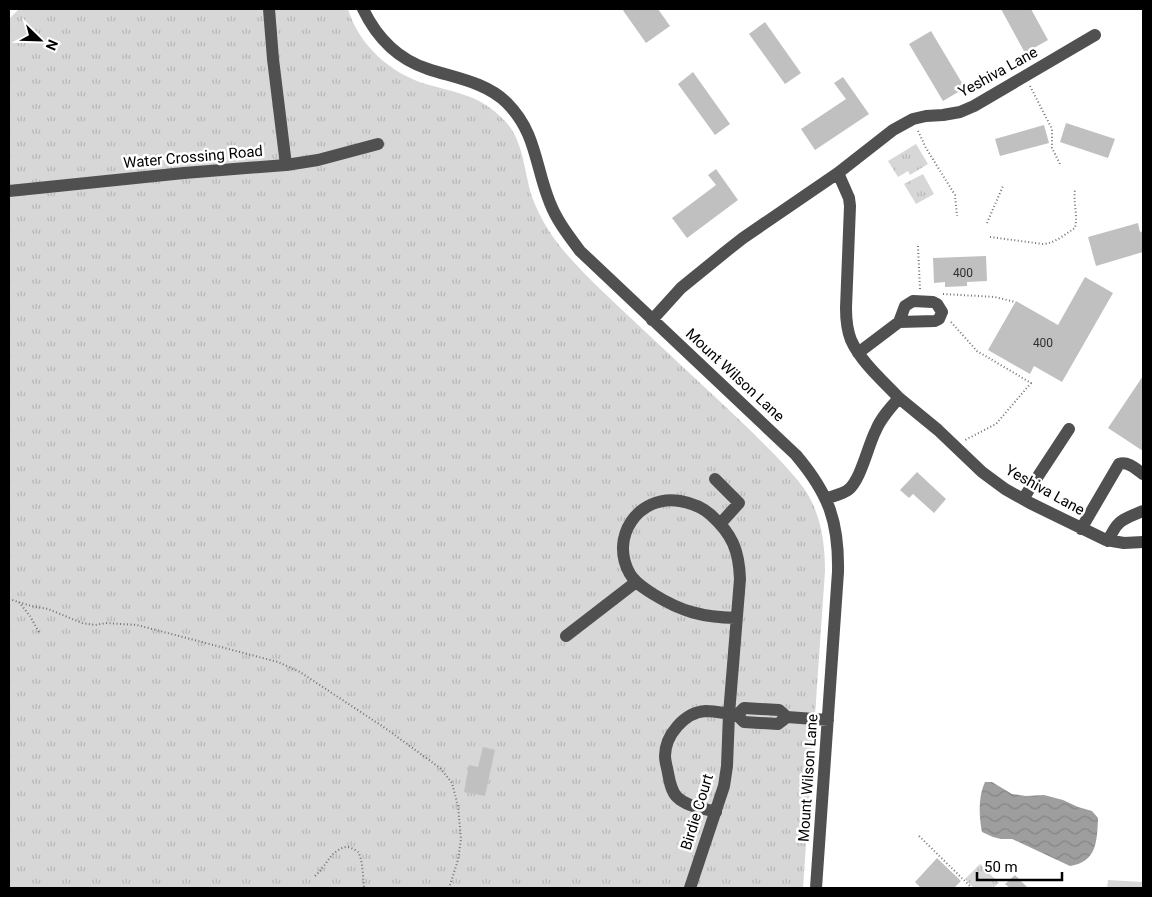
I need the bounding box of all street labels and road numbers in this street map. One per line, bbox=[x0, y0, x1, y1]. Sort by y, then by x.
street label: Yeshiva Lane bbox=[955, 43, 1041, 101]
street label: Water Crossing Road bbox=[122, 142, 264, 172]
street label: Mount Wilson Lane bbox=[682, 325, 788, 425]
street label: Yeshiva Lane bbox=[1002, 461, 1088, 519]
street label: Mount Wilson Lane bbox=[795, 713, 821, 843]
street label: Birdie Court bbox=[677, 772, 717, 852]

